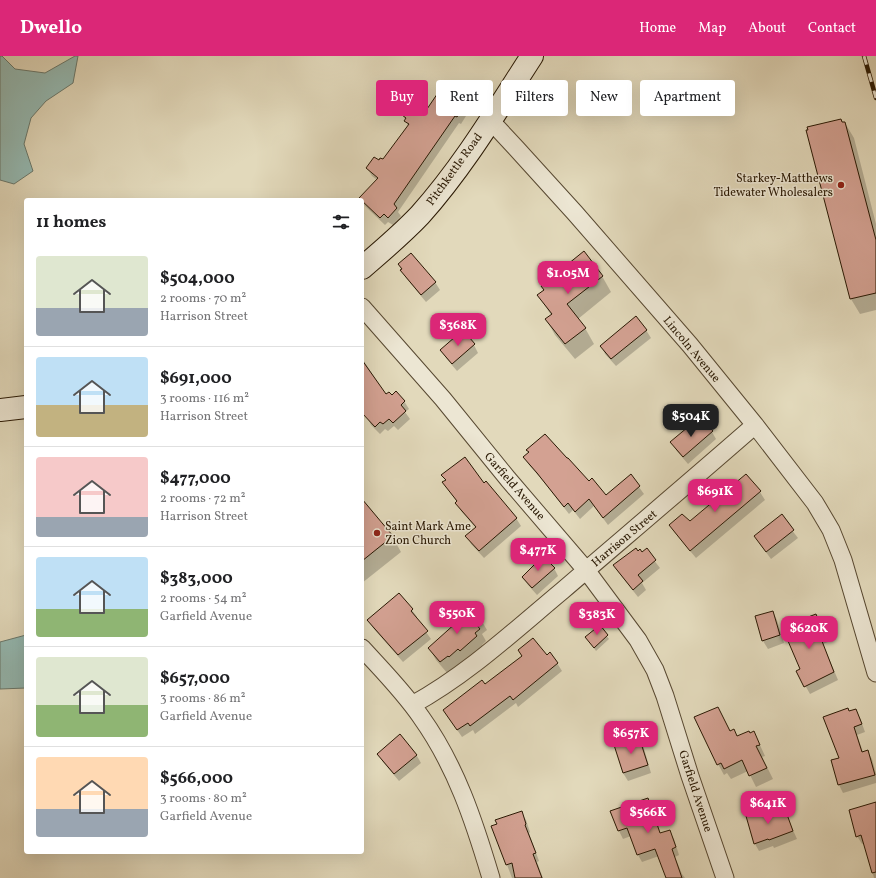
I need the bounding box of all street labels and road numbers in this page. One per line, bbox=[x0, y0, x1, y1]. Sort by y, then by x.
street label: Pitchkettle Road bbox=[423, 130, 487, 209]
street label: Lincoln Avenue bbox=[659, 313, 724, 386]
street label: Garfield Avenue bbox=[480, 449, 548, 524]
street label: Harrison Street bbox=[588, 507, 661, 571]
street label: Garfield Avenue bbox=[674, 748, 716, 834]

